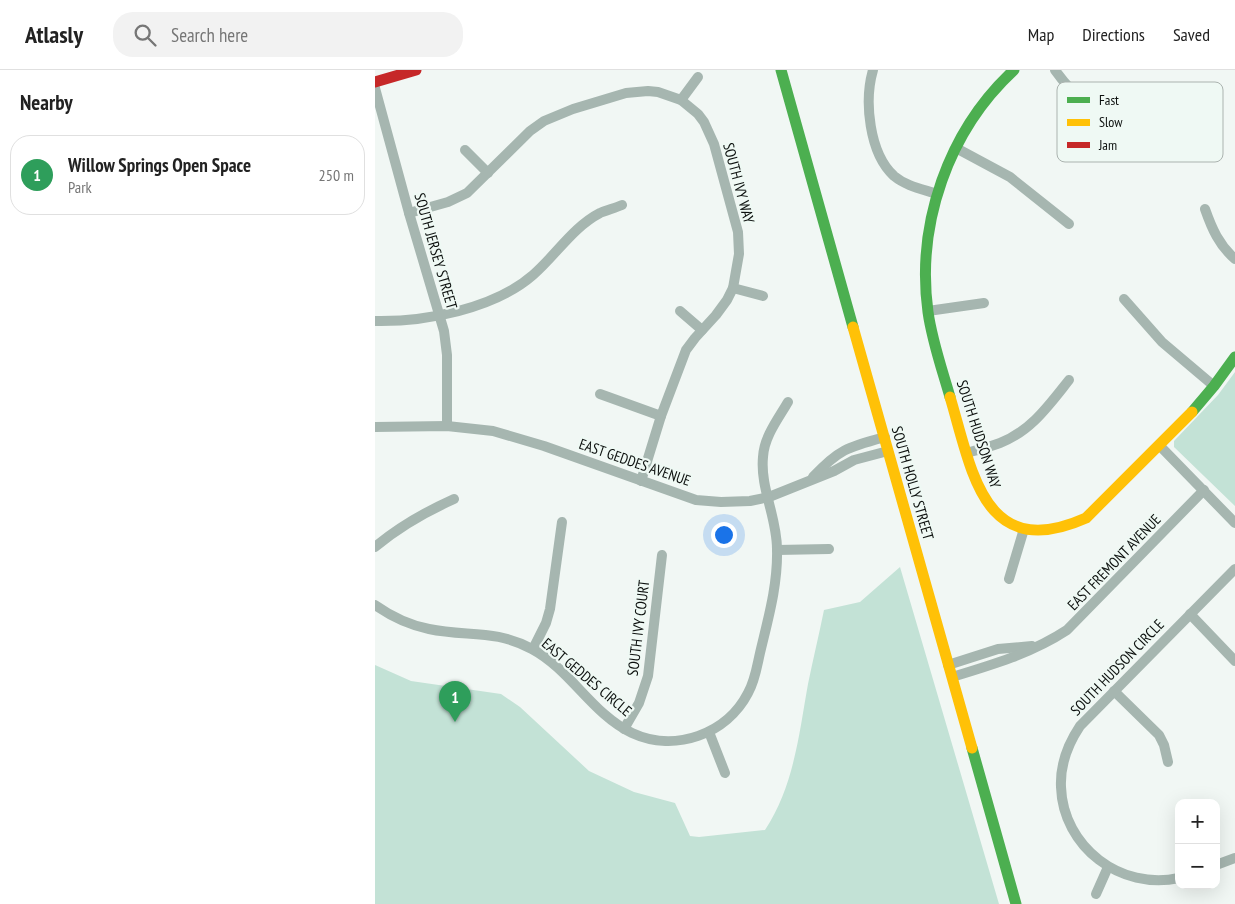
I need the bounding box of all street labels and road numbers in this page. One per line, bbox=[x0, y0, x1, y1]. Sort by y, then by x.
street label: SOUTH IVY WAY bbox=[719, 141, 759, 226]
street label: SOUTH JERSEY STREET bbox=[410, 191, 462, 312]
street label: SOUTH HUDSON WAY bbox=[953, 378, 1005, 491]
street label: SOUTH HOLLY STREET bbox=[888, 424, 938, 542]
street label: EAST GEDDES AVENUE bbox=[577, 434, 693, 490]
street label: EAST FREMONT AVENUE bbox=[1063, 510, 1165, 614]
street label: SOUTH IVY COURT bbox=[623, 579, 653, 677]
street label: SOUTH HUDSON CIRCLE bbox=[1066, 615, 1168, 719]
street label: EAST GEDDES CIRCLE bbox=[538, 634, 636, 720]

